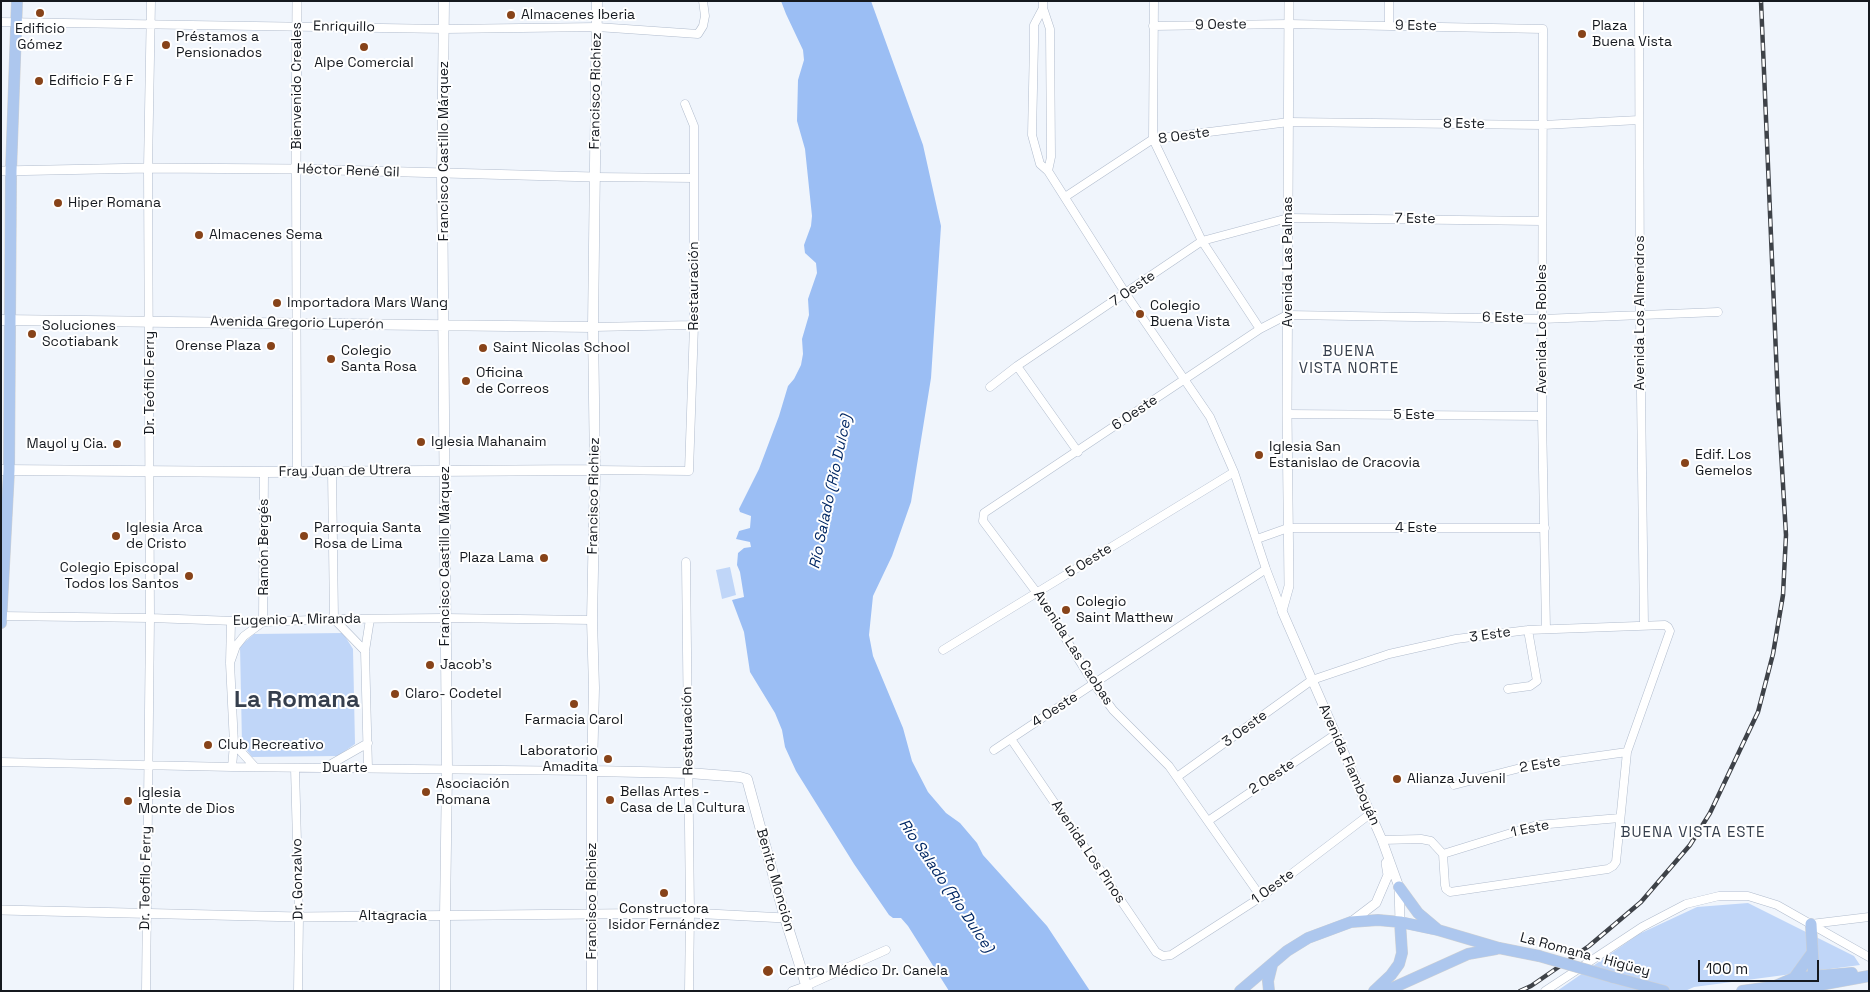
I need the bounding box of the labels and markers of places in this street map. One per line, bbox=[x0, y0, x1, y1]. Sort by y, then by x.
marker: Edificio Gómez bbox=[34, 7, 46, 19]
place label: Almacenes Iberia bbox=[521, 7, 635, 23]
marker: Almacenes Iberia bbox=[505, 9, 517, 21]
place label: Plaza Buena Vista bbox=[1592, 18, 1672, 50]
place label: Edificio Gómez bbox=[15, 21, 65, 54]
marker: Plaza Buena Vista bbox=[1576, 28, 1588, 40]
place label: Préstamos a Pensionados bbox=[176, 29, 262, 62]
marker: Préstamos a Pensionados bbox=[160, 39, 172, 51]
marker: Alpe Comercial bbox=[358, 41, 370, 53]
place label: Alpe Comercial bbox=[314, 55, 414, 71]
place label: Edificio F & F bbox=[49, 73, 133, 89]
marker: Edificio F & F bbox=[33, 75, 45, 87]
place label: Hiper Romana bbox=[68, 195, 161, 211]
marker: Hiper Romana bbox=[52, 197, 64, 209]
place label: Almacenes Sema bbox=[209, 227, 323, 243]
marker: Almacenes Sema bbox=[193, 229, 205, 241]
place label: Importadora Mars Wang bbox=[287, 295, 448, 311]
marker: Importadora Mars Wang bbox=[271, 297, 283, 309]
place label: Colegio Buena Vista bbox=[1150, 298, 1230, 331]
marker: Colegio Buena Vista bbox=[1134, 308, 1146, 320]
place label: Soluciones Scotiabank bbox=[42, 318, 118, 351]
marker: Soluciones Scotiabank bbox=[26, 328, 38, 340]
place label: Orense Plaza bbox=[175, 338, 261, 354]
marker: Orense Plaza bbox=[265, 340, 277, 352]
place label: Saint Nicolas School bbox=[493, 340, 630, 356]
marker: Saint Nicolas School bbox=[477, 342, 489, 354]
place label: Colegio Santa Rosa bbox=[341, 343, 417, 376]
marker: Colegio Santa Rosa bbox=[325, 353, 337, 365]
place label: Oficina de Correos bbox=[476, 365, 549, 398]
marker: Oficina de Correos bbox=[460, 375, 472, 387]
place label: Iglesia Mahanaim bbox=[431, 434, 546, 450]
place label: Mayol y Cia. bbox=[27, 436, 107, 452]
marker: Iglesia Mahanaim bbox=[415, 436, 427, 448]
marker: Mayol y Cia. bbox=[111, 438, 123, 450]
place label: Iglesia San Estanislao de Cracovia bbox=[1269, 439, 1420, 472]
place label: Edif. Los Gemelos bbox=[1695, 447, 1752, 480]
marker: Iglesia San Estanislao de Cracovia bbox=[1253, 449, 1265, 461]
marker: Edif. Los Gemelos bbox=[1679, 457, 1691, 469]
place label: Iglesia Arca de Cristo bbox=[126, 520, 203, 552]
place label: Parroquia Santa Rosa de Lima bbox=[314, 520, 421, 552]
marker: Iglesia Arca de Cristo bbox=[110, 530, 122, 542]
marker: Parroquia Santa Rosa de Lima bbox=[298, 530, 310, 542]
place label: Plaza Lama bbox=[459, 550, 534, 566]
marker: Plaza Lama bbox=[538, 552, 550, 564]
place label: Colegio Episcopal Todos los Santos bbox=[60, 560, 179, 592]
marker: Colegio Episcopal Todos los Santos bbox=[183, 570, 195, 582]
place label: Colegio Saint Matthew bbox=[1076, 594, 1174, 626]
marker: Colegio Saint Matthew bbox=[1060, 604, 1072, 616]
place label: Jacob's bbox=[440, 657, 492, 673]
marker: Jacob's bbox=[424, 659, 436, 671]
place label: Claro- Codetel bbox=[405, 686, 502, 702]
marker: Claro- Codetel bbox=[389, 688, 401, 700]
marker: Farmacia Carol bbox=[568, 698, 580, 710]
place label: Farmacia Carol bbox=[525, 712, 623, 728]
place label: Club Recreativo bbox=[218, 737, 324, 753]
marker: Club Recreativo bbox=[202, 739, 214, 751]
place label: Laboratorio Amadita bbox=[520, 743, 598, 776]
marker: Laboratorio Amadita bbox=[602, 753, 614, 765]
place label: Alianza Juvenil bbox=[1407, 771, 1506, 787]
marker: Alianza Juvenil bbox=[1391, 773, 1403, 785]
place label: Asociación Romana bbox=[436, 776, 510, 809]
place label: Bellas Artes - Casa de La Cultura bbox=[620, 784, 745, 816]
place label: Iglesia Monte de Dios bbox=[138, 785, 235, 818]
marker: Asociación Romana bbox=[420, 786, 432, 798]
marker: Bellas Artes - Casa de La Cultura bbox=[604, 794, 616, 806]
marker: Iglesia Monte de Dios bbox=[122, 795, 134, 807]
marker: Constructora Isidor Fernández bbox=[658, 887, 670, 899]
place label: Constructora Isidor Fernández bbox=[608, 901, 720, 934]
place label: Centro Médico Dr. Canela bbox=[779, 963, 948, 979]
marker: Centro Médico Dr. Canela bbox=[761, 964, 775, 978]

